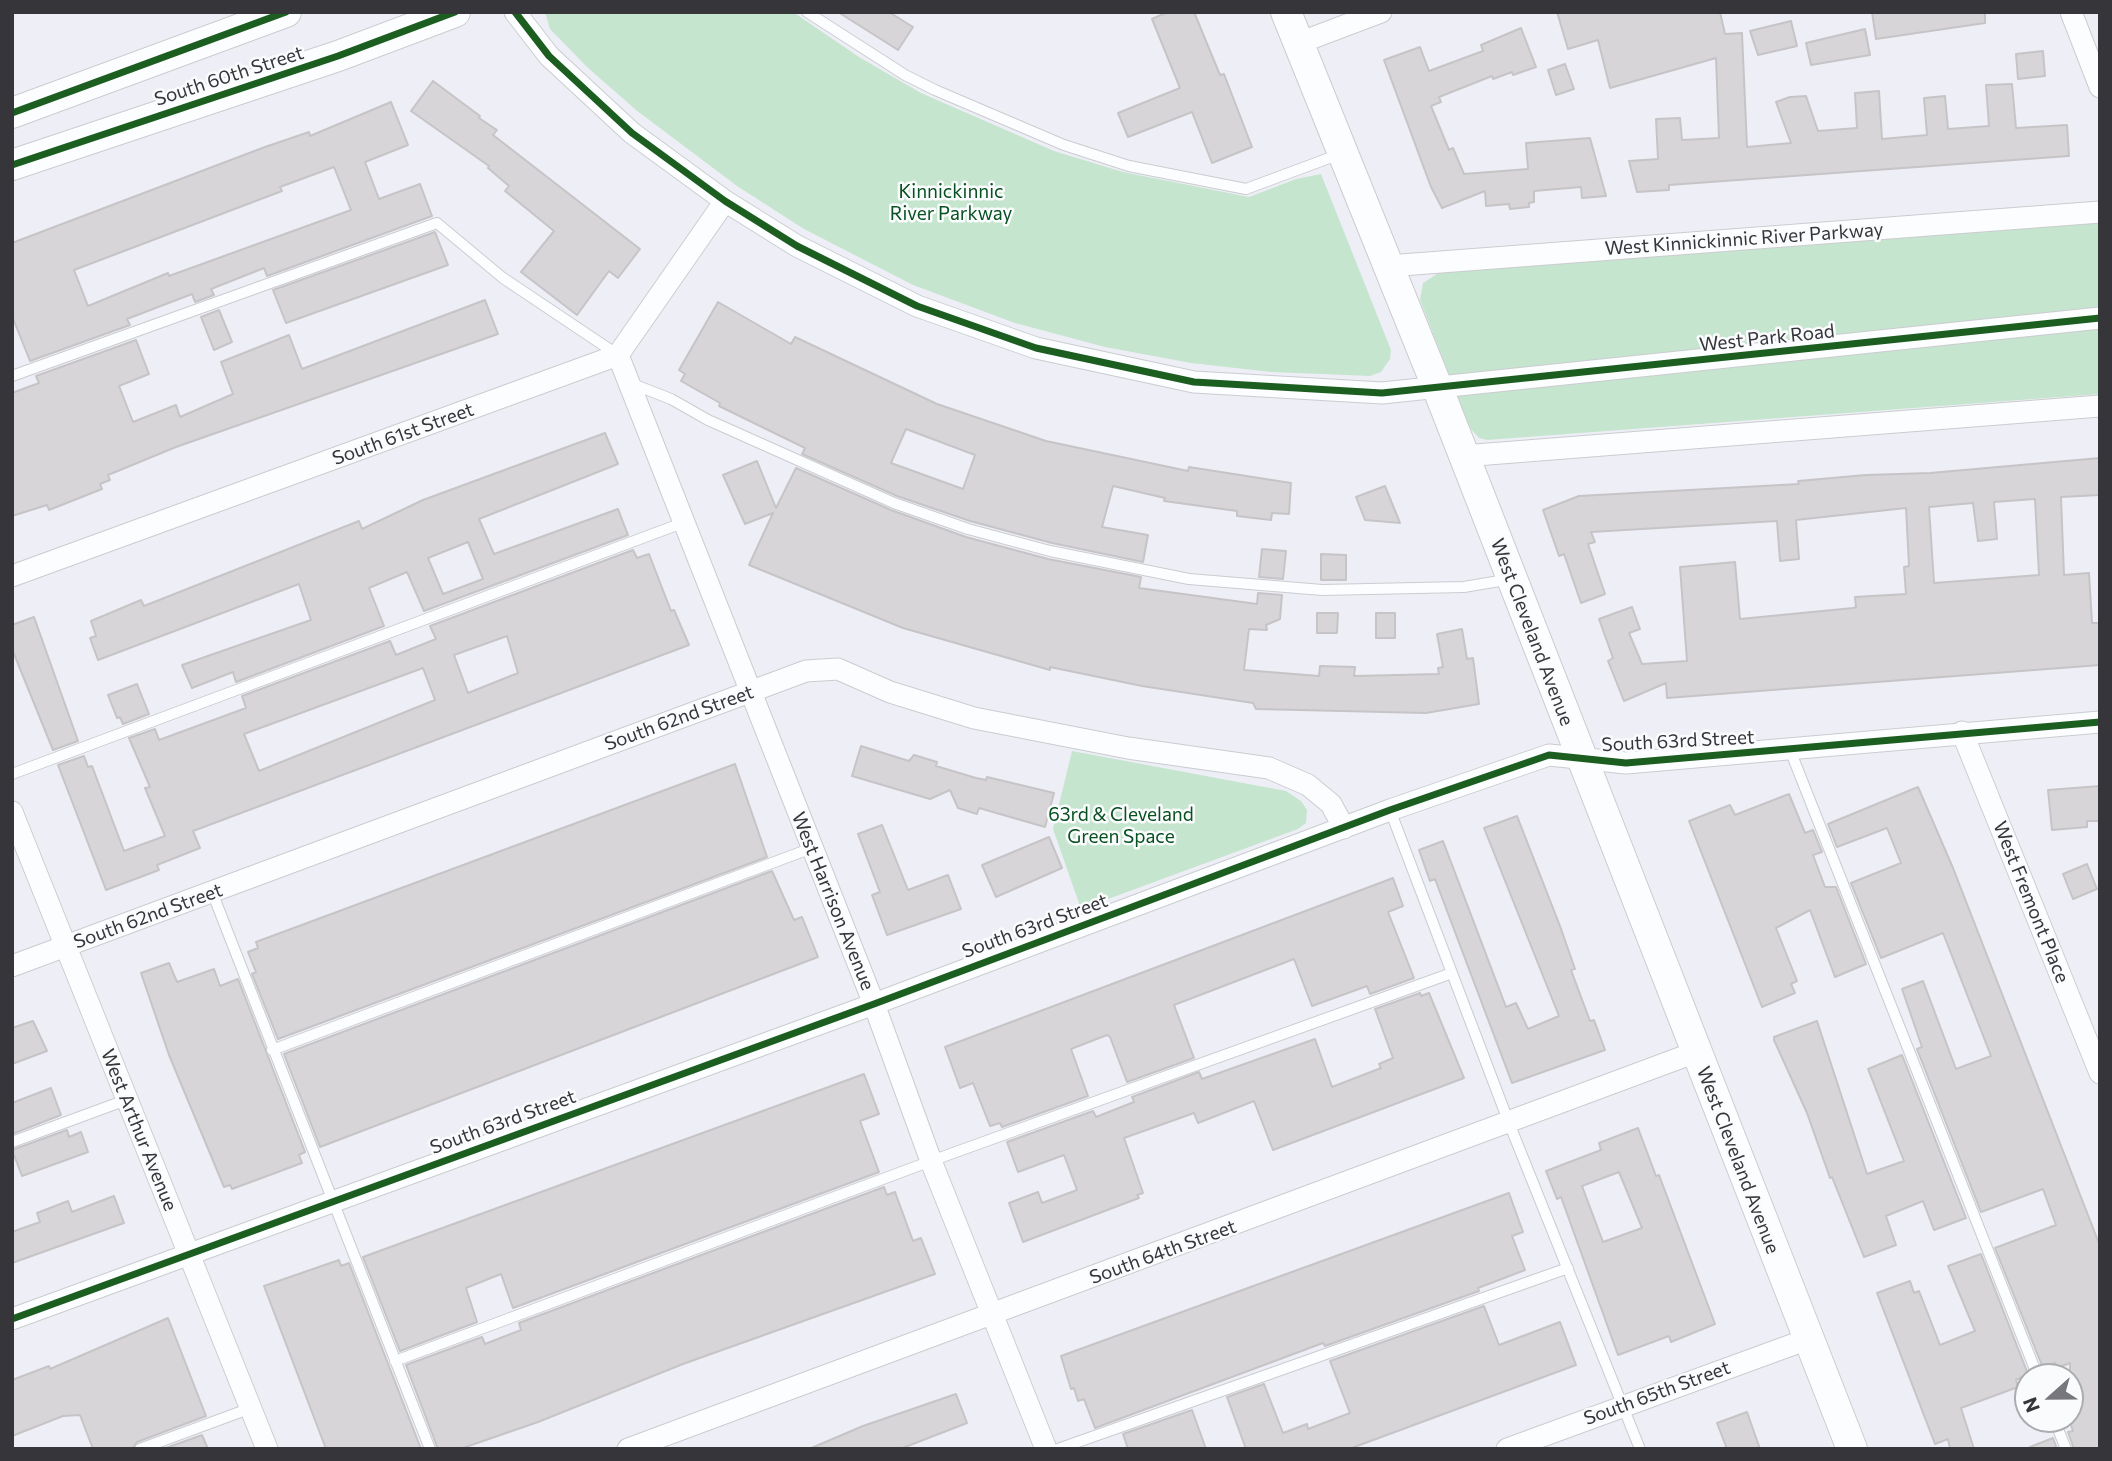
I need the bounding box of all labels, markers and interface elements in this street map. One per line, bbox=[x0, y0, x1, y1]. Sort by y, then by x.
street label: South 60th Street bbox=[152, 41, 306, 111]
park label: Kinnickinnic River Parkway bbox=[890, 181, 1012, 225]
street label: West Kinnickinnic River Parkway bbox=[1604, 218, 1884, 260]
street label: West Park Road bbox=[1698, 320, 1836, 356]
street label: South 61st Street bbox=[329, 398, 477, 470]
street label: West Cleveland Avenue bbox=[1486, 535, 1578, 729]
street label: South 62nd Street bbox=[602, 681, 756, 755]
street label: South 63rd Street bbox=[1601, 726, 1755, 756]
park label: 63rd & Cleveland Green Space bbox=[1048, 804, 1194, 848]
street label: West Harrison Avenue bbox=[787, 809, 879, 993]
street label: West Fremont Place bbox=[1988, 818, 2074, 986]
street label: South 62nd Street bbox=[71, 879, 225, 953]
street label: South 63rd Street bbox=[959, 889, 1111, 963]
street label: West Arthur Avenue bbox=[96, 1046, 182, 1214]
street label: West Cleveland Avenue bbox=[1692, 1063, 1784, 1257]
street label: South 63rd Street bbox=[427, 1085, 579, 1159]
street label: South 64th Street bbox=[1087, 1215, 1239, 1289]
street label: South 65th Street bbox=[1581, 1356, 1733, 1430]
north arrow bbox=[2014, 1363, 2084, 1433]
text: N bbox=[2018, 1394, 2044, 1416]

